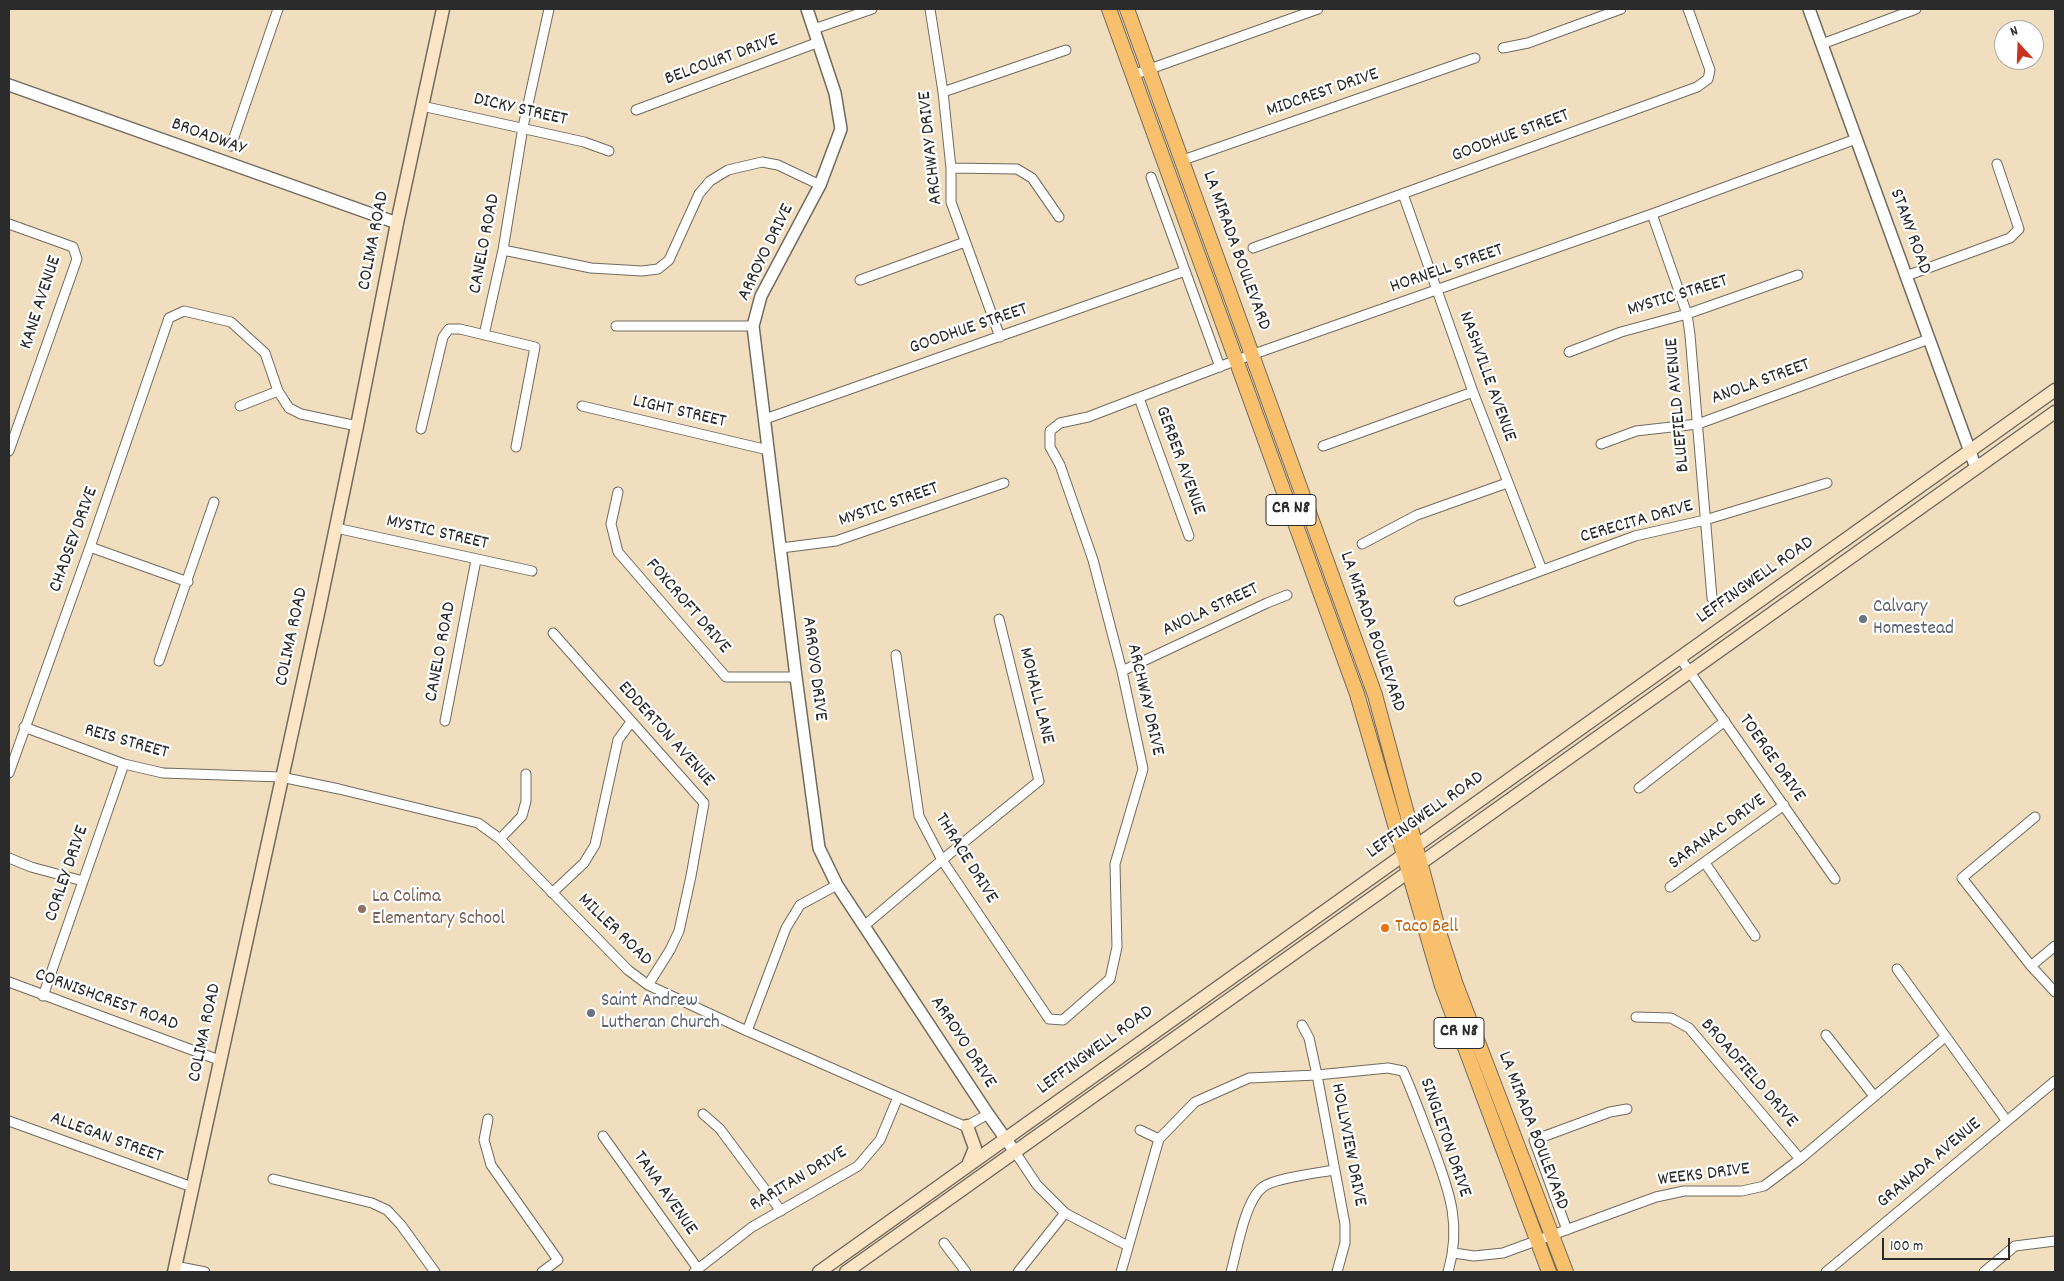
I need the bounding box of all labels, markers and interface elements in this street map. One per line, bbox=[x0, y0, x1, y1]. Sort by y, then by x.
north arrow bbox=[1994, 20, 2044, 70]
text: N bbox=[2008, 21, 2021, 42]
street label: BELCOURT DRIVE bbox=[662, 30, 782, 92]
street label: MIDCREST DRIVE bbox=[1264, 64, 1382, 124]
street label: DICKY STREET bbox=[471, 89, 569, 133]
street label: ARCHWAY DRIVE bbox=[915, 90, 949, 206]
street label: GOODHUE STREET bbox=[1449, 105, 1573, 169]
street label: BROADWAY bbox=[168, 114, 248, 162]
street label: LA MIRADA BOULEVARD bbox=[1196, 168, 1274, 334]
street label: STAMY ROAD bbox=[1883, 186, 1935, 278]
street label: COLIMA ROAD bbox=[354, 190, 396, 292]
street label: CANELO ROAD bbox=[465, 192, 507, 296]
street label: ARROYO DRIVE bbox=[734, 201, 800, 305]
street label: HORNELL STREET bbox=[1388, 240, 1506, 300]
street label: KANE AVENUE bbox=[16, 253, 68, 353]
street label: MYSTIC STREET bbox=[1625, 271, 1731, 323]
street label: GOODHUE STREET bbox=[907, 299, 1031, 361]
street label: NASHVILLE AVENUE bbox=[1452, 309, 1520, 445]
street label: BLUEFIELD AVENUE bbox=[1662, 337, 1696, 473]
street label: ANOLA STREET bbox=[1709, 355, 1813, 411]
street label: LIGHT STREET bbox=[630, 391, 728, 435]
street label: GERBER AVENUE bbox=[1149, 404, 1209, 518]
street label: MYSTIC STREET bbox=[836, 478, 942, 534]
street label: CHADSEY DRIVE bbox=[45, 484, 105, 596]
road number: CR N8 bbox=[1266, 494, 1316, 526]
street label: CERECITA DRIVE bbox=[1578, 496, 1696, 550]
street label: MYSTIC STREET bbox=[384, 511, 490, 557]
street label: LEFFINGWELL ROAD bbox=[1693, 532, 1819, 630]
street label: LA MIRADA BOULEVARD bbox=[1333, 549, 1409, 715]
street label: FOXCROFT DRIVE bbox=[639, 555, 735, 659]
street label: ANOLA STREET bbox=[1159, 579, 1263, 643]
street label: COLIMA ROAD bbox=[271, 586, 315, 688]
place label: Calvary Homestead bbox=[1873, 597, 1954, 641]
street label: CANELO ROAD bbox=[421, 600, 463, 704]
marker: Calvary Homestead bbox=[1857, 613, 1869, 625]
street label: ARROYO DRIVE bbox=[795, 616, 831, 722]
street label: ARCHWAY DRIVE bbox=[1120, 642, 1168, 758]
street label: MOHALL LANE bbox=[1012, 646, 1058, 746]
street label: EDDERTON AVENUE bbox=[612, 678, 718, 792]
street label: TOERGE DRIVE bbox=[1733, 711, 1809, 807]
street label: REIS STREET bbox=[81, 720, 171, 766]
street label: LEFFINGWELL ROAD bbox=[1363, 767, 1489, 865]
street label: SARANAC DRIVE bbox=[1665, 790, 1771, 876]
street label: THRACE DRIVE bbox=[928, 810, 1002, 908]
street label: CORLEY DRIVE bbox=[41, 823, 95, 925]
place label: La Colima Elementary School bbox=[372, 887, 505, 931]
street label: MILLER ROAD bbox=[572, 890, 656, 972]
marker: La Colima Elementary School bbox=[356, 903, 368, 915]
place label: Taco Bell bbox=[1395, 917, 1458, 939]
marker: Taco Bell bbox=[1379, 922, 1391, 934]
street label: CORNISHCREST ROAD bbox=[31, 964, 181, 1038]
street label: COLIMA ROAD bbox=[184, 982, 228, 1084]
place label: Saint Andrew Lutheran Church bbox=[601, 991, 720, 1035]
street label: ARROYO DRIVE bbox=[924, 993, 1000, 1093]
street label: LEFFINGWELL ROAD bbox=[1033, 1001, 1159, 1101]
marker: Saint Andrew Lutheran Church bbox=[585, 1007, 597, 1019]
street label: BROADFIELD DRIVE bbox=[1694, 1015, 1802, 1133]
road number: CR N8 bbox=[1434, 1018, 1484, 1048]
street label: LA MIRADA BOULEVARD bbox=[1491, 1049, 1573, 1213]
street label: SINGLETON DRIVE bbox=[1413, 1075, 1475, 1201]
street label: HOLLYVIEW DRIVE bbox=[1324, 1082, 1370, 1208]
street label: ALLEGAN STREET bbox=[47, 1108, 165, 1170]
street label: GRANADA AVENUE bbox=[1873, 1114, 1987, 1214]
street label: RARITAN DRIVE bbox=[746, 1142, 852, 1218]
street label: TANA AVENUE bbox=[627, 1148, 701, 1240]
street label: WEEKS DRIVE bbox=[1657, 1159, 1751, 1193]
scale bar bbox=[1884, 1228, 2012, 1260]
text: 100 m bbox=[1890, 1236, 1923, 1258]

